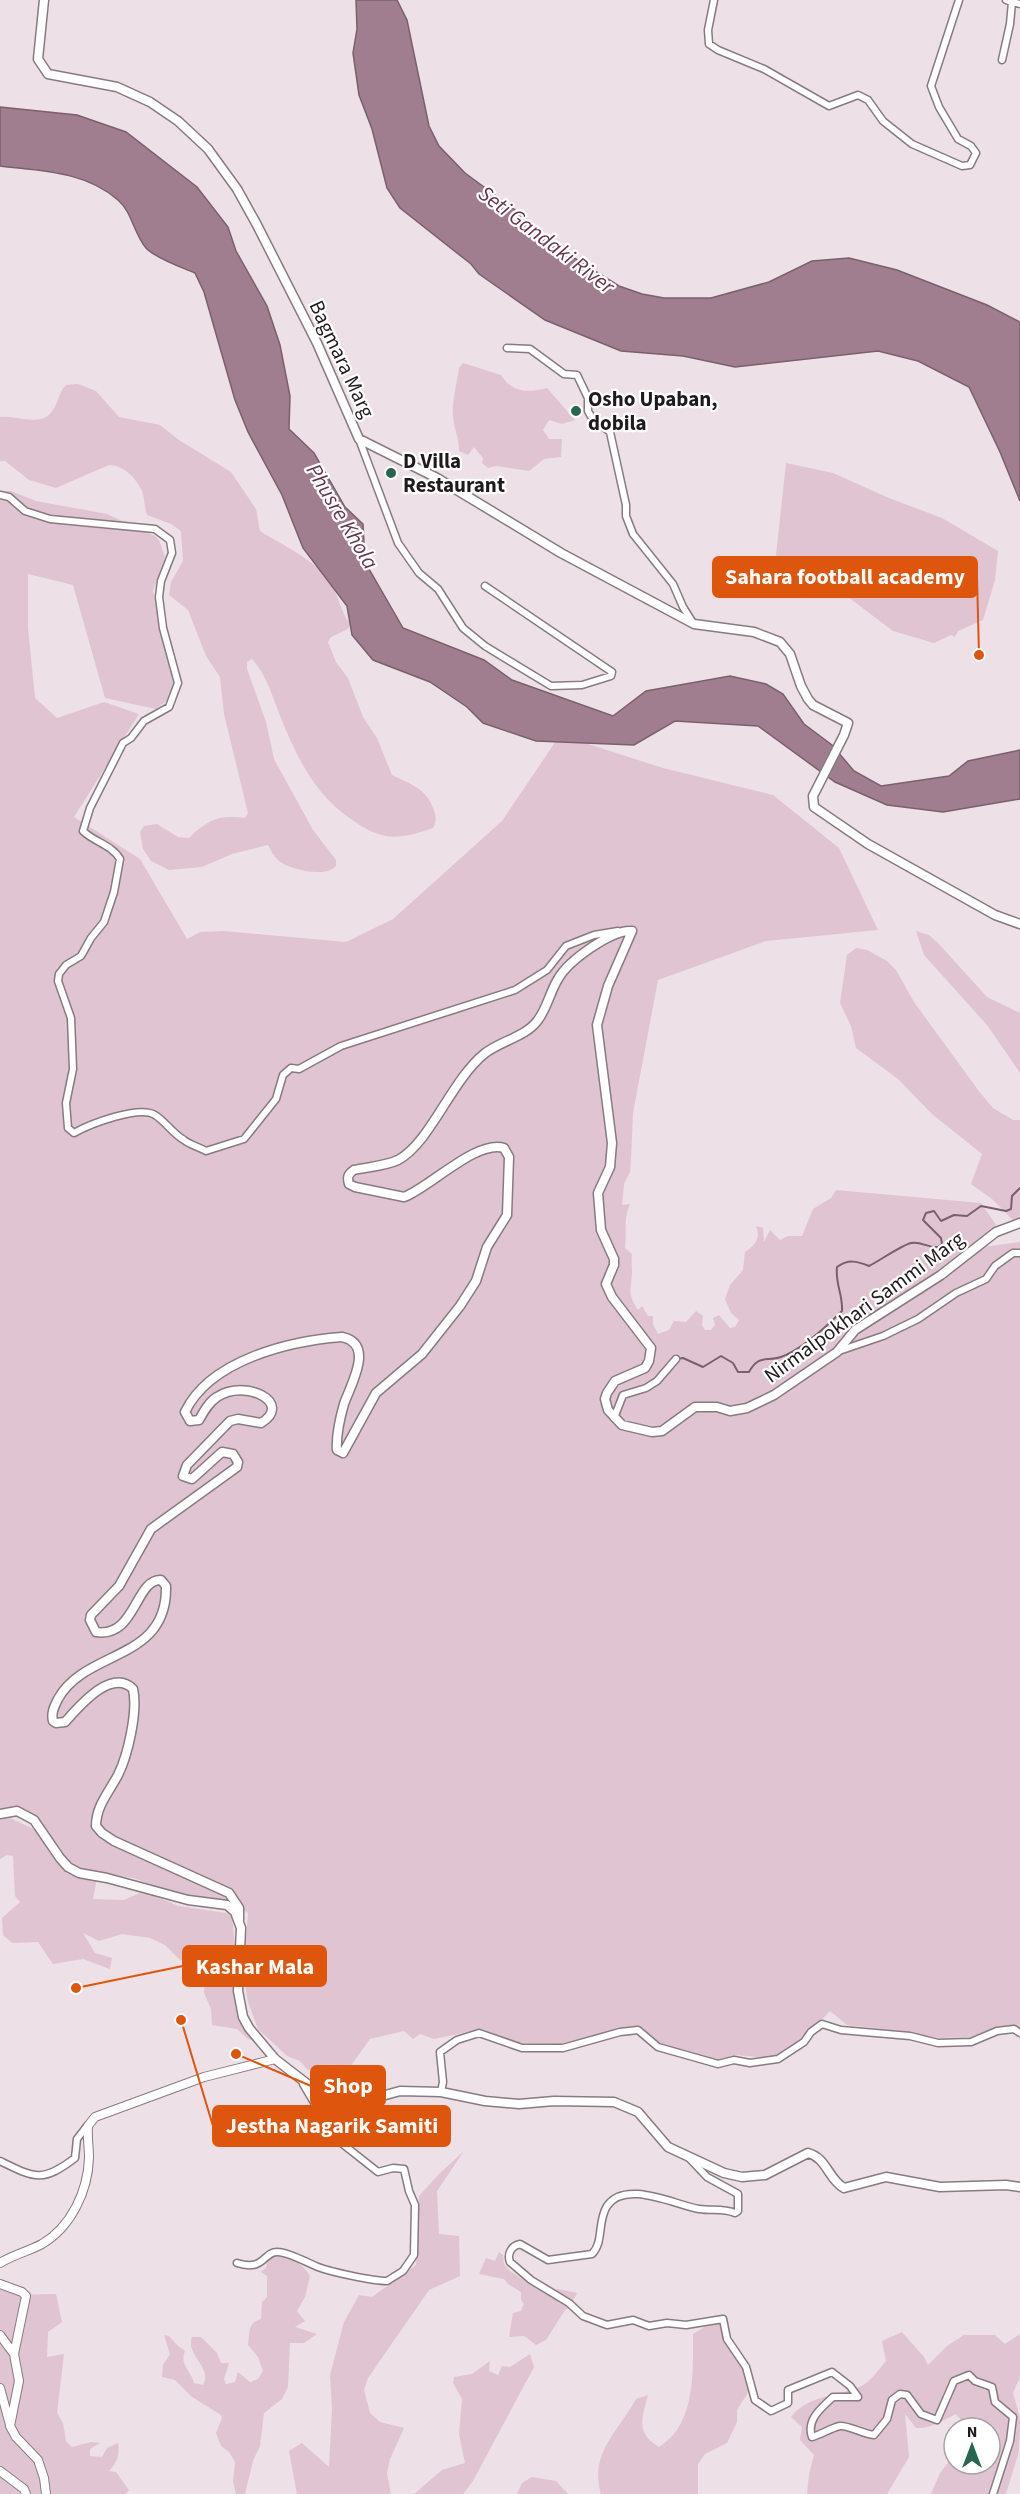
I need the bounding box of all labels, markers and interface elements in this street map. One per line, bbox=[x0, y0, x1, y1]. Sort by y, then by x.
water label: Seti Gandaki River bbox=[472, 178, 622, 303]
street label: Bagmara Marg bbox=[302, 295, 383, 423]
place label: Osho Upaban, dobila bbox=[588, 384, 718, 438]
marker: Osho Upaban, dobila bbox=[569, 404, 583, 418]
place label: D Villa Restaurant bbox=[403, 446, 505, 500]
water label: Phusre Khola bbox=[298, 457, 386, 576]
marker: D Villa Restaurant bbox=[384, 466, 398, 480]
callout: Sahara football academy bbox=[713, 557, 977, 597]
text: Sahara football academy bbox=[725, 561, 966, 593]
street label: Nirmalpokhari Sammi Marg bbox=[758, 1224, 971, 1390]
callout: Kashar Mala bbox=[183, 1946, 326, 1986]
text: Kashar Mala bbox=[196, 1951, 314, 1983]
callout: Shop bbox=[311, 2066, 385, 2106]
text: Shop bbox=[323, 2070, 373, 2102]
callout: Jestha Nagarik Samiti bbox=[213, 2106, 450, 2146]
text: Jestha Nagarik Samiti bbox=[226, 2110, 438, 2142]
north arrow bbox=[942, 2416, 1002, 2476]
text: N bbox=[967, 2421, 977, 2443]

